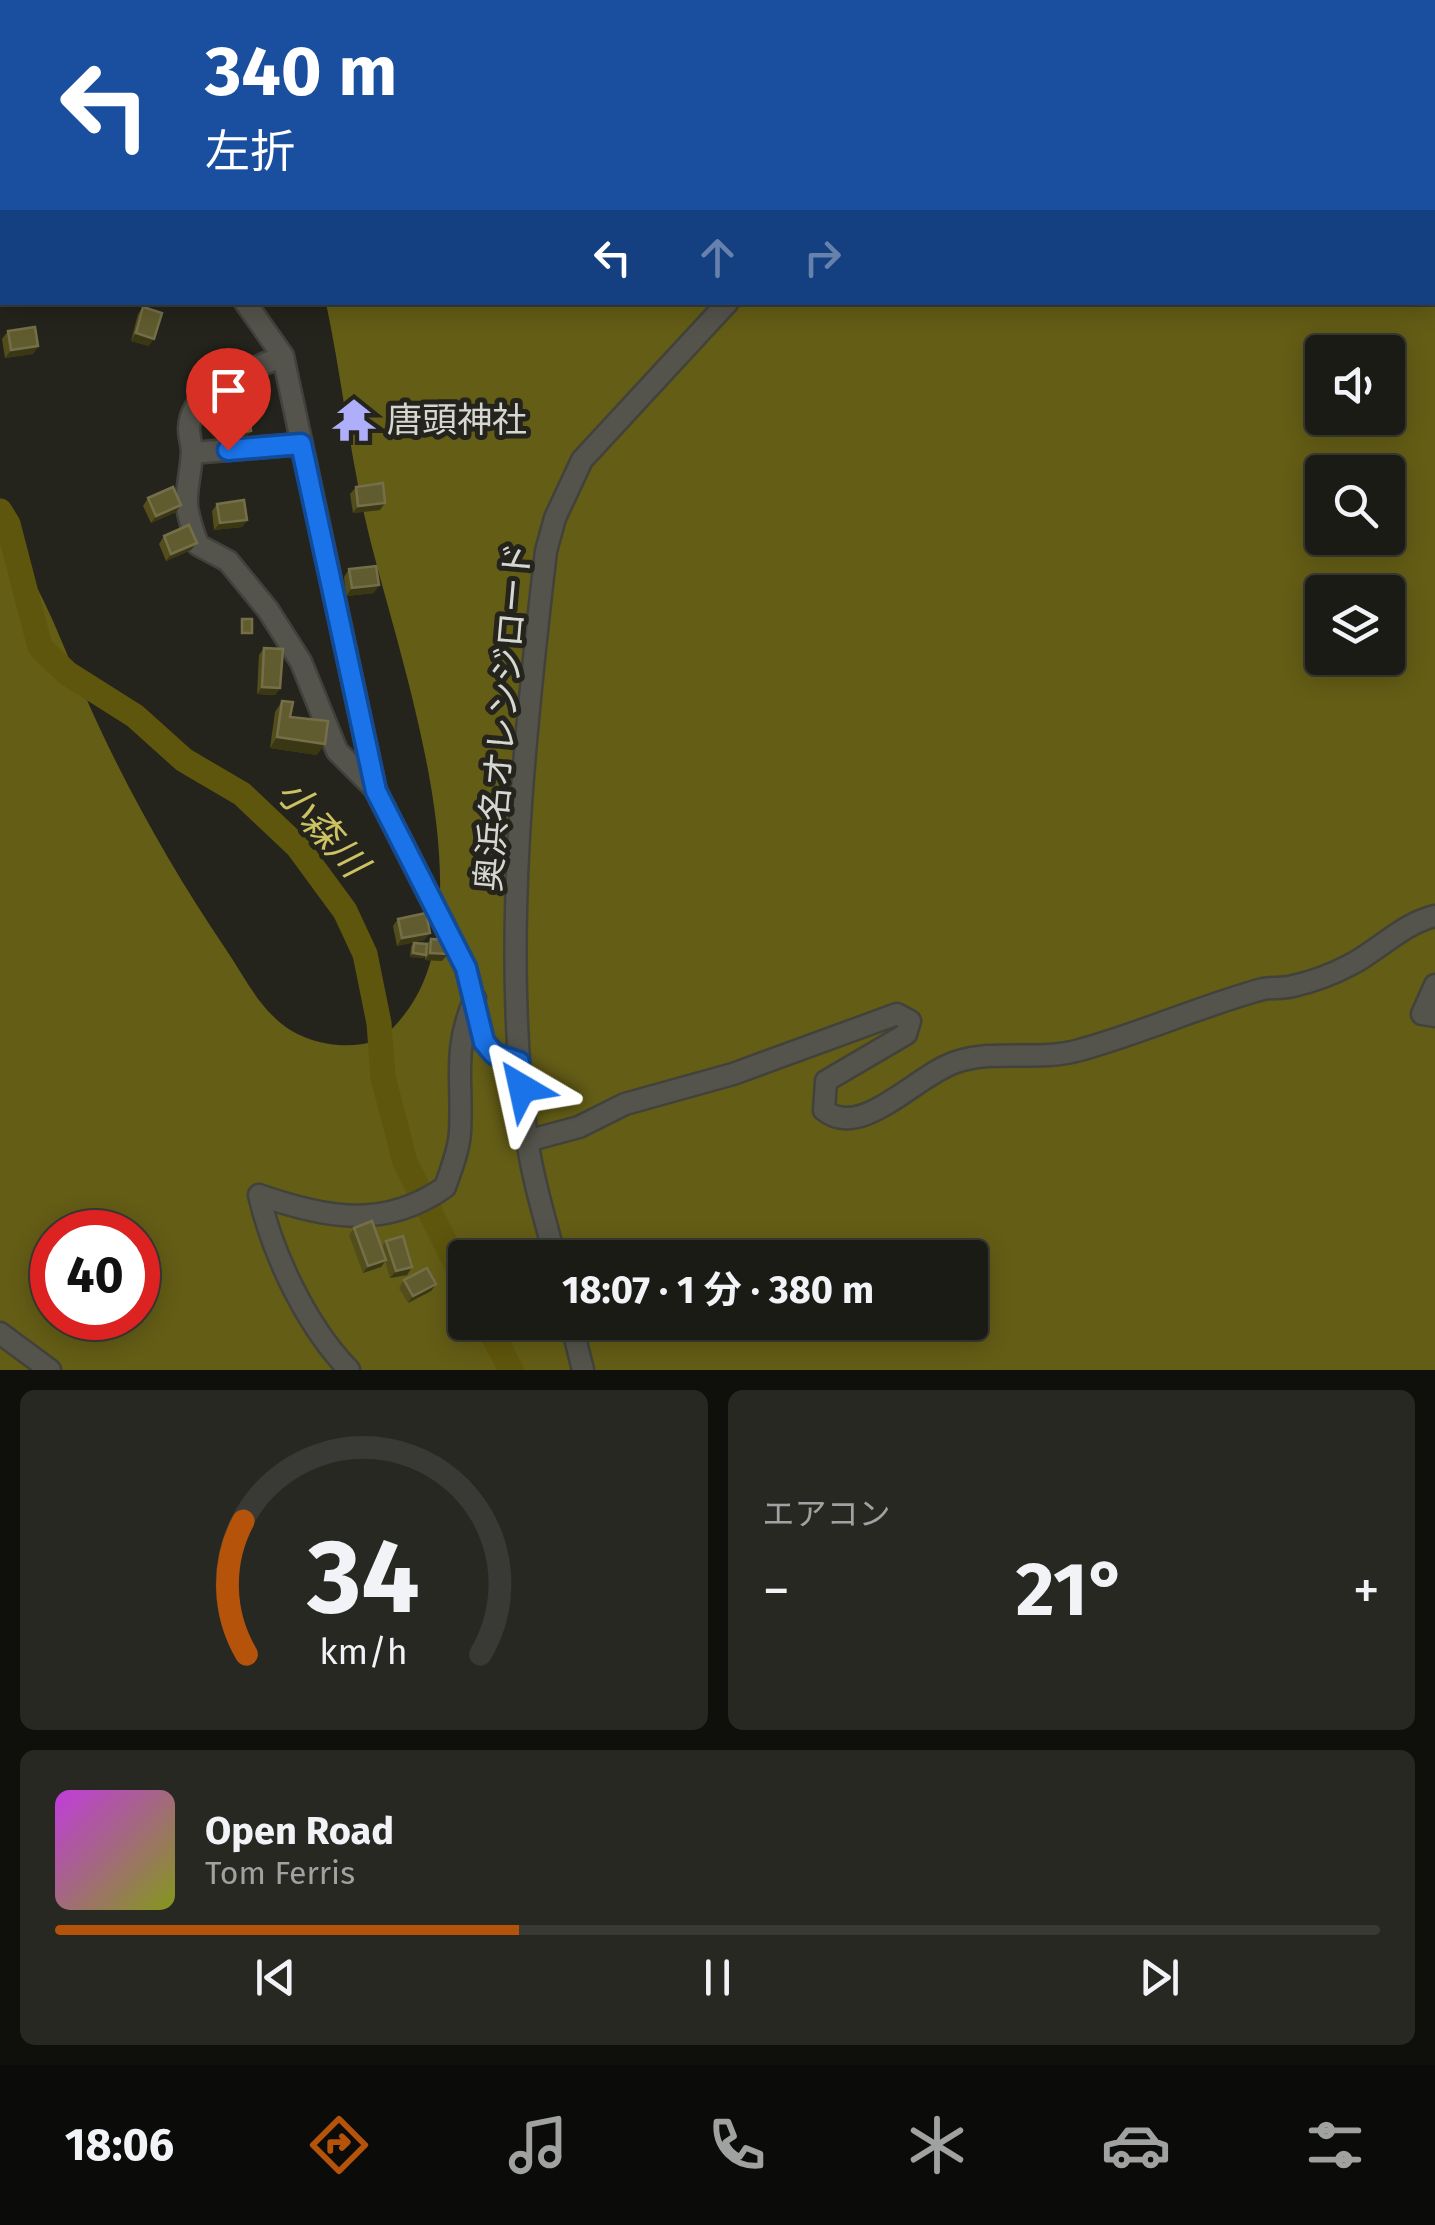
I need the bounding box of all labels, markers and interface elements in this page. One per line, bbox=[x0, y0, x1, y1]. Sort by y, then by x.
text: 340 m bbox=[205, 30, 398, 114]
icon: left bbox=[40, 40, 170, 170]
text: 左折 bbox=[205, 125, 295, 179]
icon: left bbox=[585, 230, 640, 285]
icon: ahead bbox=[690, 230, 745, 285]
icon: right bbox=[795, 230, 850, 285]
map controls bbox=[1305, 335, 1405, 675]
button: sound bbox=[1305, 335, 1405, 435]
pin bbox=[186, 348, 271, 451]
icon: arrive bbox=[201, 363, 256, 418]
temple icon: 唐頭神社 bbox=[330, 396, 378, 444]
place label: 唐頭神社 bbox=[387, 399, 527, 441]
button: search bbox=[1305, 455, 1405, 555]
street label: 奥浜名オレンジロード bbox=[467, 541, 539, 893]
button: layers bbox=[1305, 575, 1405, 675]
water label: 小森川 bbox=[267, 770, 379, 889]
position arrow bbox=[470, 1036, 574, 1140]
speed limit sign: 40 bbox=[30, 1210, 160, 1340]
text: 18:07 · 1 分 · 380 m bbox=[562, 1267, 874, 1313]
text: エアコン bbox=[763, 1495, 891, 1533]
text: 34 bbox=[306, 1515, 420, 1640]
text: 21° bbox=[1016, 1545, 1127, 1635]
text: − bbox=[763, 1558, 790, 1624]
text: + bbox=[1353, 1558, 1380, 1624]
text: km/h bbox=[320, 1631, 408, 1673]
text: Open Road bbox=[205, 1808, 394, 1854]
text: Tom Ferris bbox=[205, 1854, 355, 1892]
icon: previous bbox=[248, 1950, 303, 2005]
icon: pause bbox=[690, 1950, 745, 2005]
icon: next bbox=[1132, 1950, 1187, 2005]
icon: directions bbox=[304, 2110, 374, 2180]
icon: music bbox=[503, 2110, 573, 2180]
icon: phone bbox=[702, 2110, 772, 2180]
icon: climate bbox=[902, 2110, 972, 2180]
icon: car bbox=[1101, 2110, 1171, 2180]
icon: filters bbox=[1300, 2110, 1370, 2180]
text: 18:06 bbox=[65, 2118, 174, 2172]

